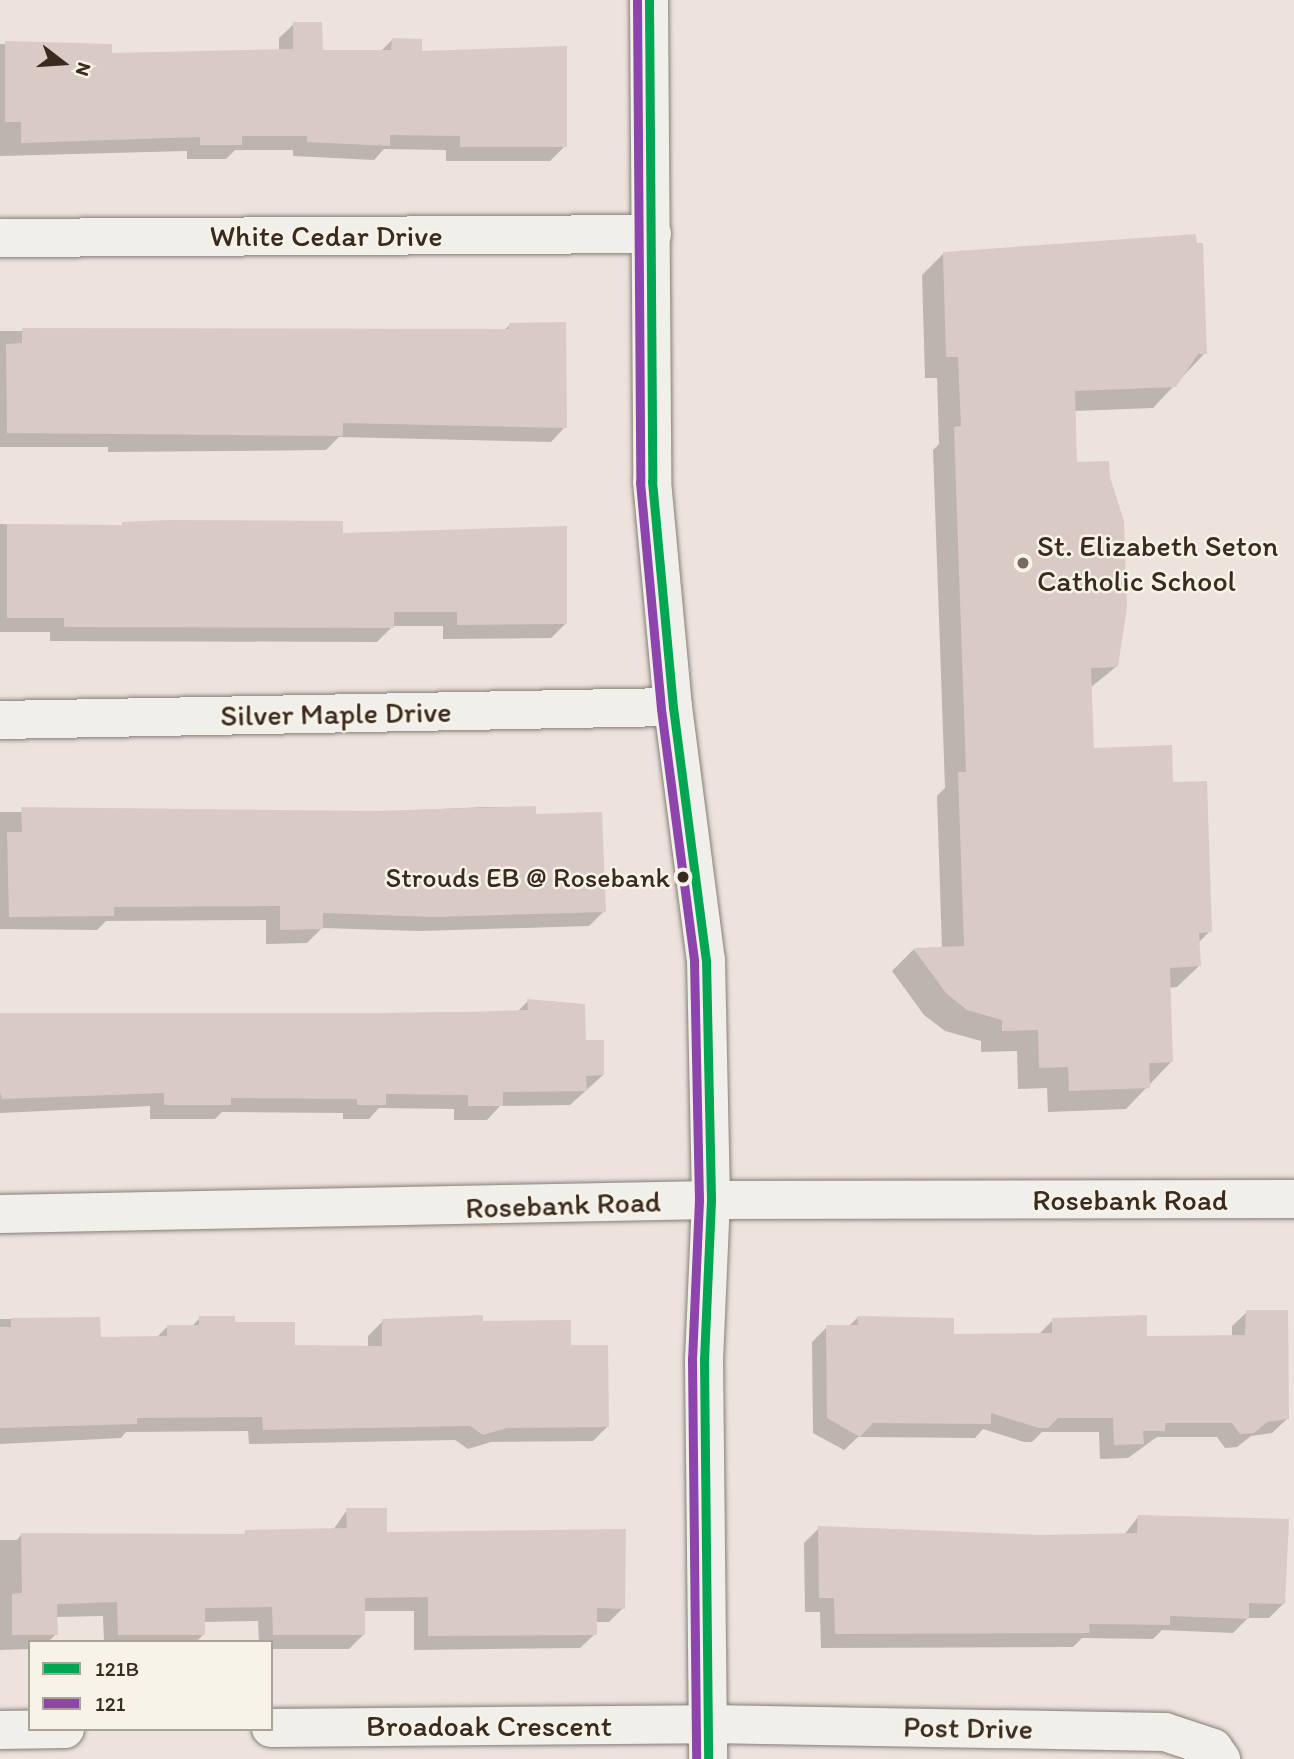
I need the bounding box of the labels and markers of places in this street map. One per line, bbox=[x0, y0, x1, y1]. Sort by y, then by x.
place label: St. Elizabeth Seton Catholic School bbox=[1037, 528, 1278, 598]
marker: St. Elizabeth Seton Catholic School bbox=[1015, 555, 1031, 571]
place label: Strouds EB @ Rosebank bbox=[386, 860, 670, 894]
marker: Strouds EB @ Rosebank bbox=[676, 870, 690, 884]

